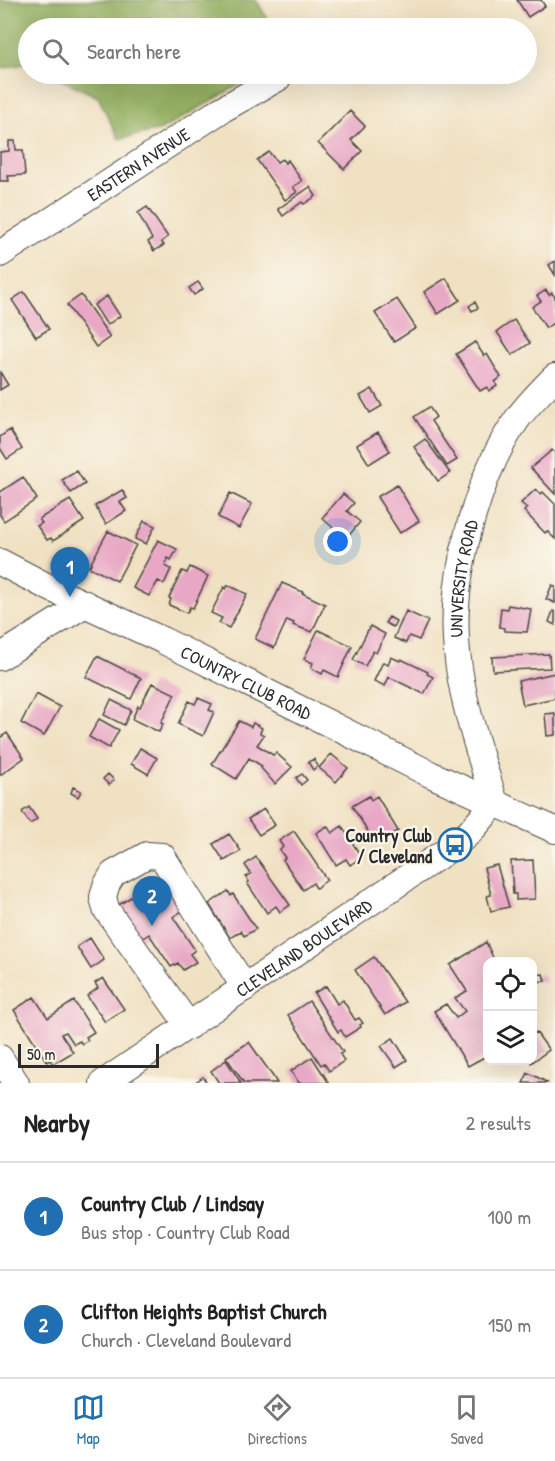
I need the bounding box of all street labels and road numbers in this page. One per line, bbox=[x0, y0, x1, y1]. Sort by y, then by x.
street label: EASTERN AVENUE bbox=[82, 121, 194, 207]
street label: UNIVERSITY ROAD bbox=[443, 516, 484, 638]
street label: COUNTRY CLUB ROAD bbox=[176, 639, 316, 726]
street label: CLEVELAND BOULEVARD bbox=[230, 892, 377, 1003]

